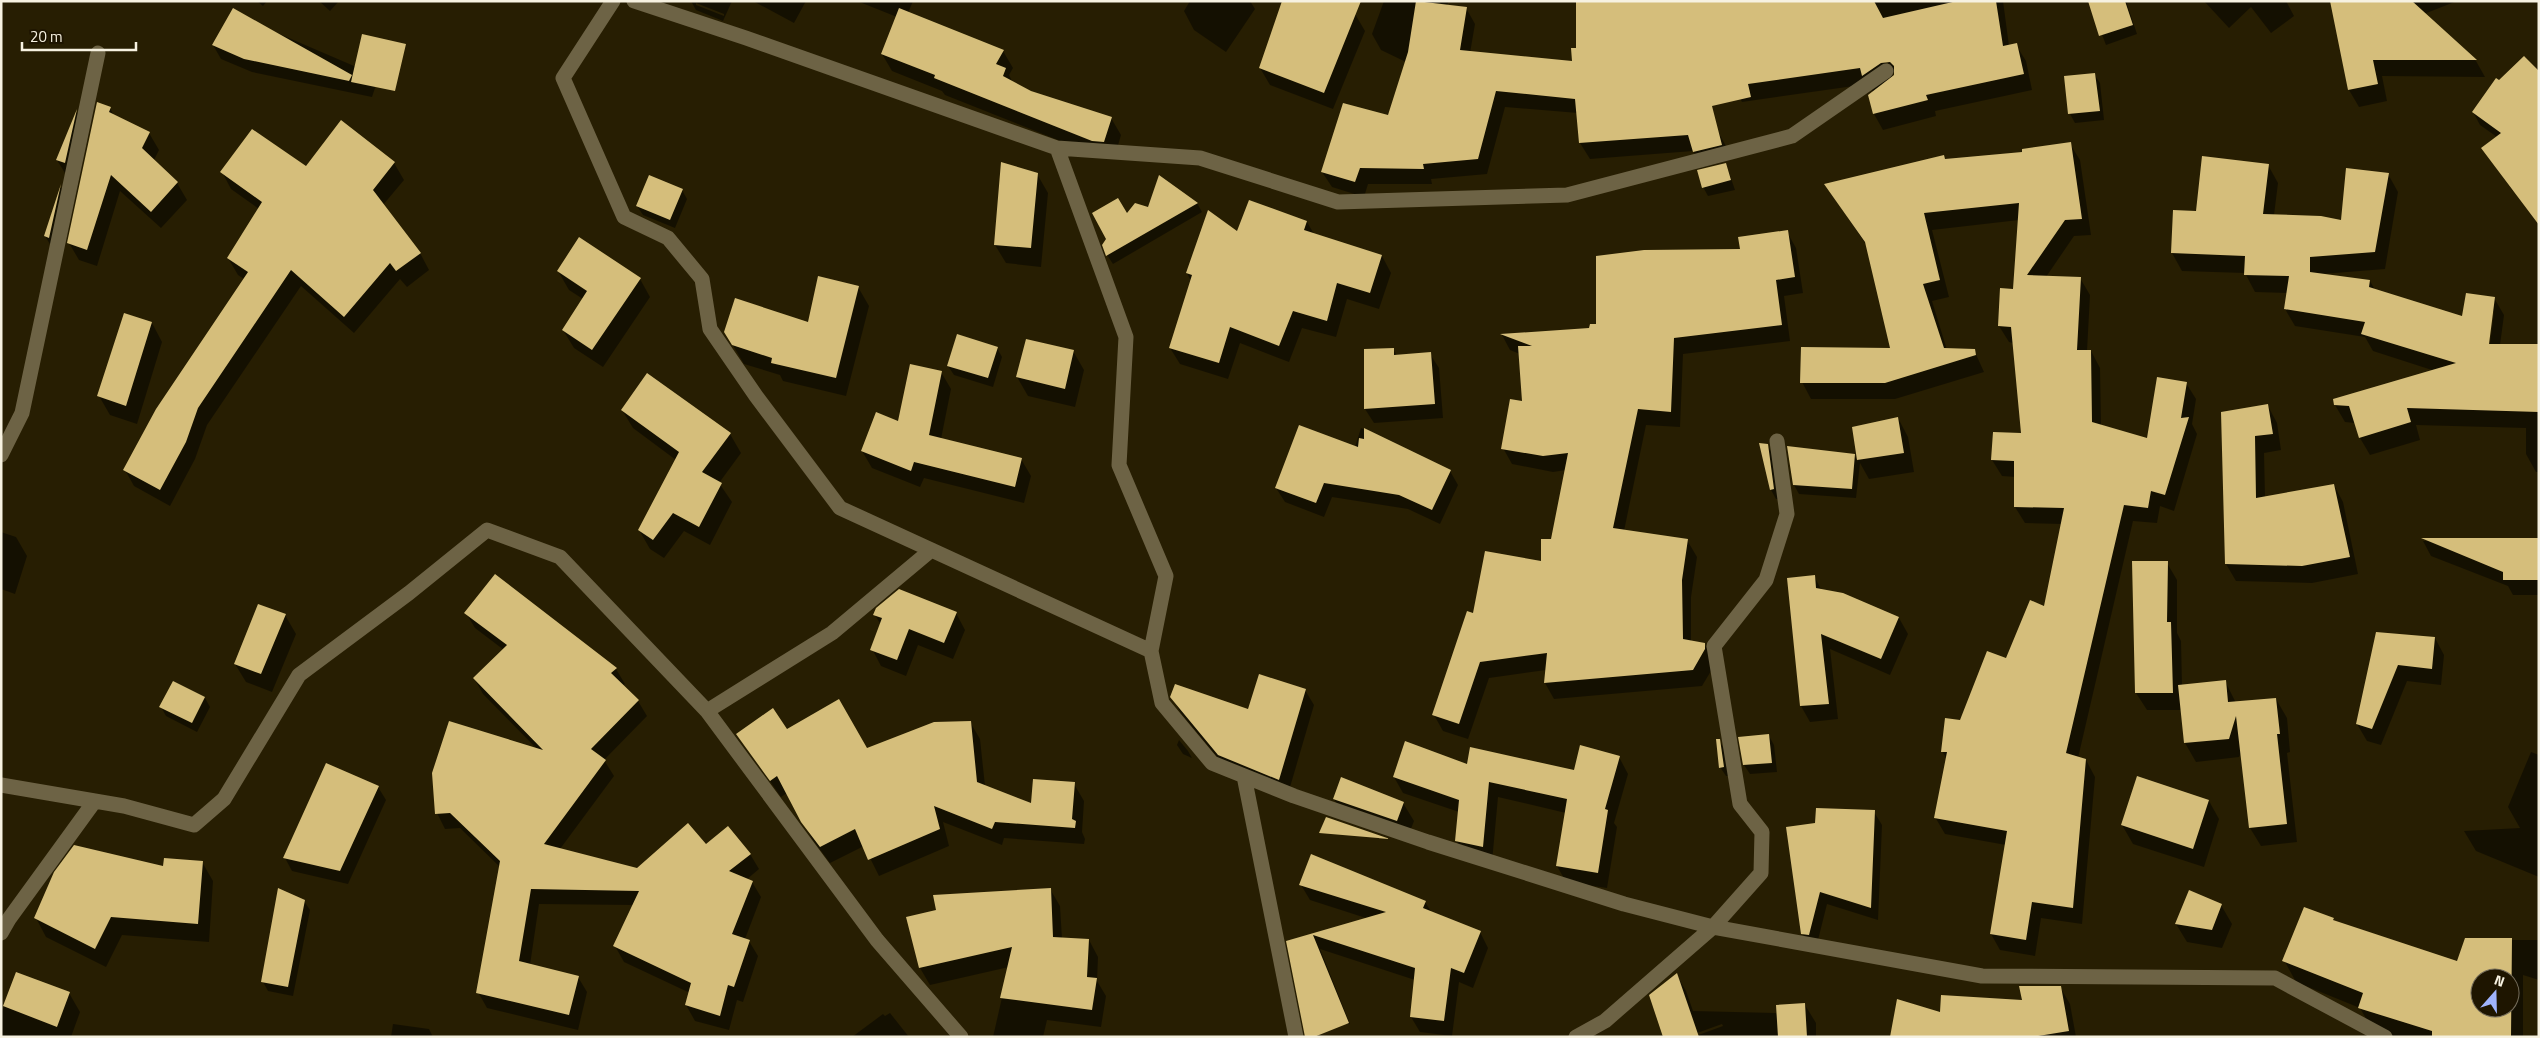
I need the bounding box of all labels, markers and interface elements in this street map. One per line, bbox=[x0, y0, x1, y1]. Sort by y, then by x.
scale bar bbox=[22, 20, 136, 52]
text: 20 m bbox=[30, 25, 63, 48]
north arrow bbox=[2470, 968, 2520, 1018]
text: N bbox=[2491, 969, 2508, 992]

